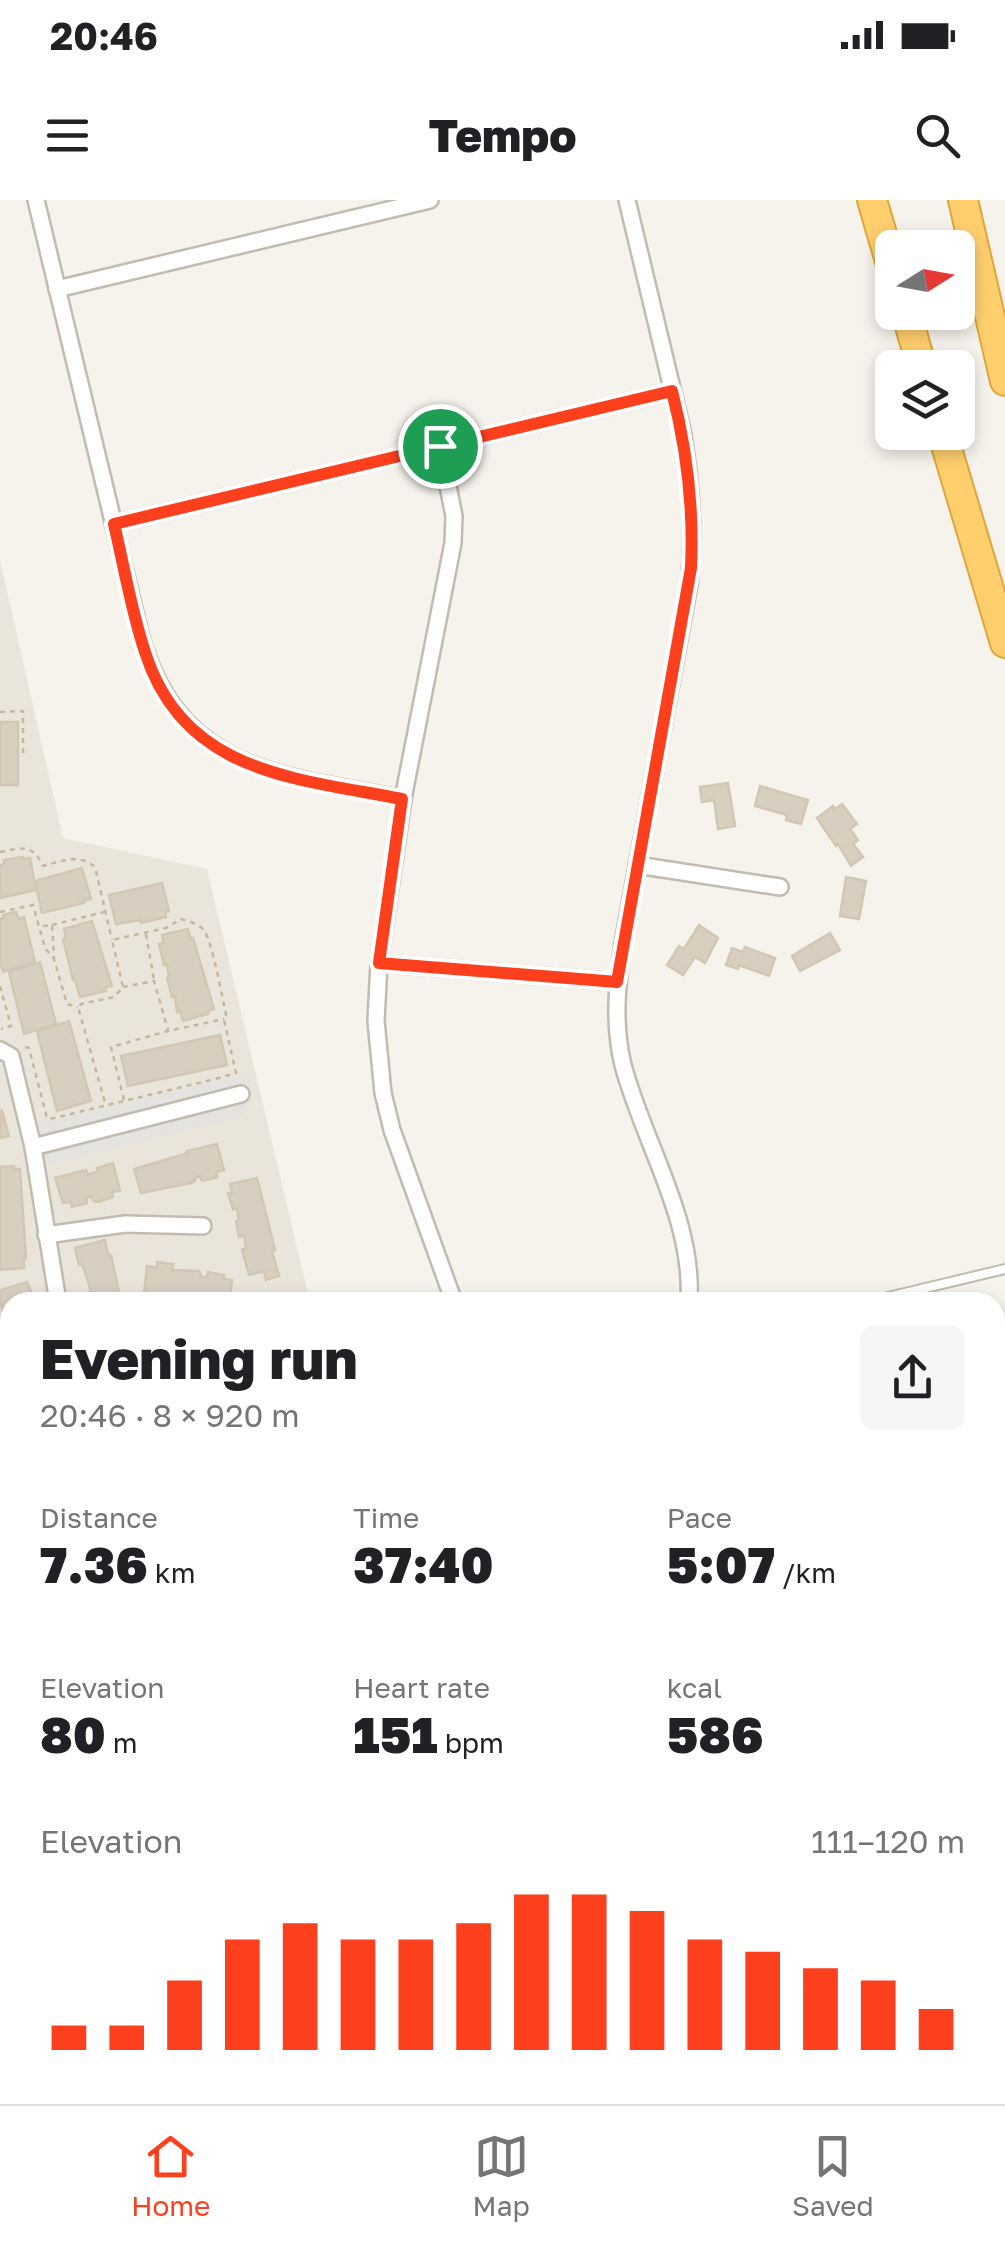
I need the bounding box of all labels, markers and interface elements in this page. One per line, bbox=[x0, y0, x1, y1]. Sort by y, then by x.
text: 20:46 bbox=[50, 13, 158, 58]
icon: menu bbox=[40, 108, 95, 163]
text: Tempo bbox=[429, 108, 576, 162]
icon: search bbox=[910, 108, 965, 163]
north arrow bbox=[875, 230, 975, 330]
map controls bbox=[875, 230, 975, 450]
button: layers bbox=[875, 350, 975, 450]
pin bbox=[398, 404, 483, 489]
icon: arrive bbox=[413, 419, 468, 474]
text: Evening run bbox=[40, 1325, 358, 1391]
button: share bbox=[860, 1325, 965, 1430]
text: 20:46 · 8 × 920 m bbox=[40, 1396, 300, 1434]
text: Distance bbox=[40, 1501, 158, 1534]
text: Time bbox=[353, 1501, 419, 1534]
text: Pace bbox=[667, 1501, 732, 1534]
text: 7.36 bbox=[40, 1534, 148, 1594]
text: 37:40 bbox=[353, 1534, 493, 1594]
text: 5:07 bbox=[667, 1534, 775, 1594]
text: km bbox=[148, 1556, 195, 1589]
text: /km bbox=[775, 1556, 836, 1589]
text: Elevation bbox=[40, 1671, 165, 1704]
text: Heart rate bbox=[353, 1671, 490, 1704]
text: kcal bbox=[667, 1671, 722, 1704]
text: 80 bbox=[40, 1704, 106, 1764]
text: 151 bbox=[353, 1704, 438, 1764]
text: 586 bbox=[667, 1704, 763, 1764]
text: m bbox=[106, 1726, 138, 1759]
text: bpm bbox=[438, 1726, 504, 1759]
text: Elevation bbox=[40, 1822, 182, 1860]
text: 111–120 m bbox=[811, 1822, 965, 1860]
tab: Home bbox=[131, 2129, 210, 2222]
tab: Map bbox=[473, 2129, 530, 2222]
tab: Saved bbox=[792, 2129, 874, 2222]

